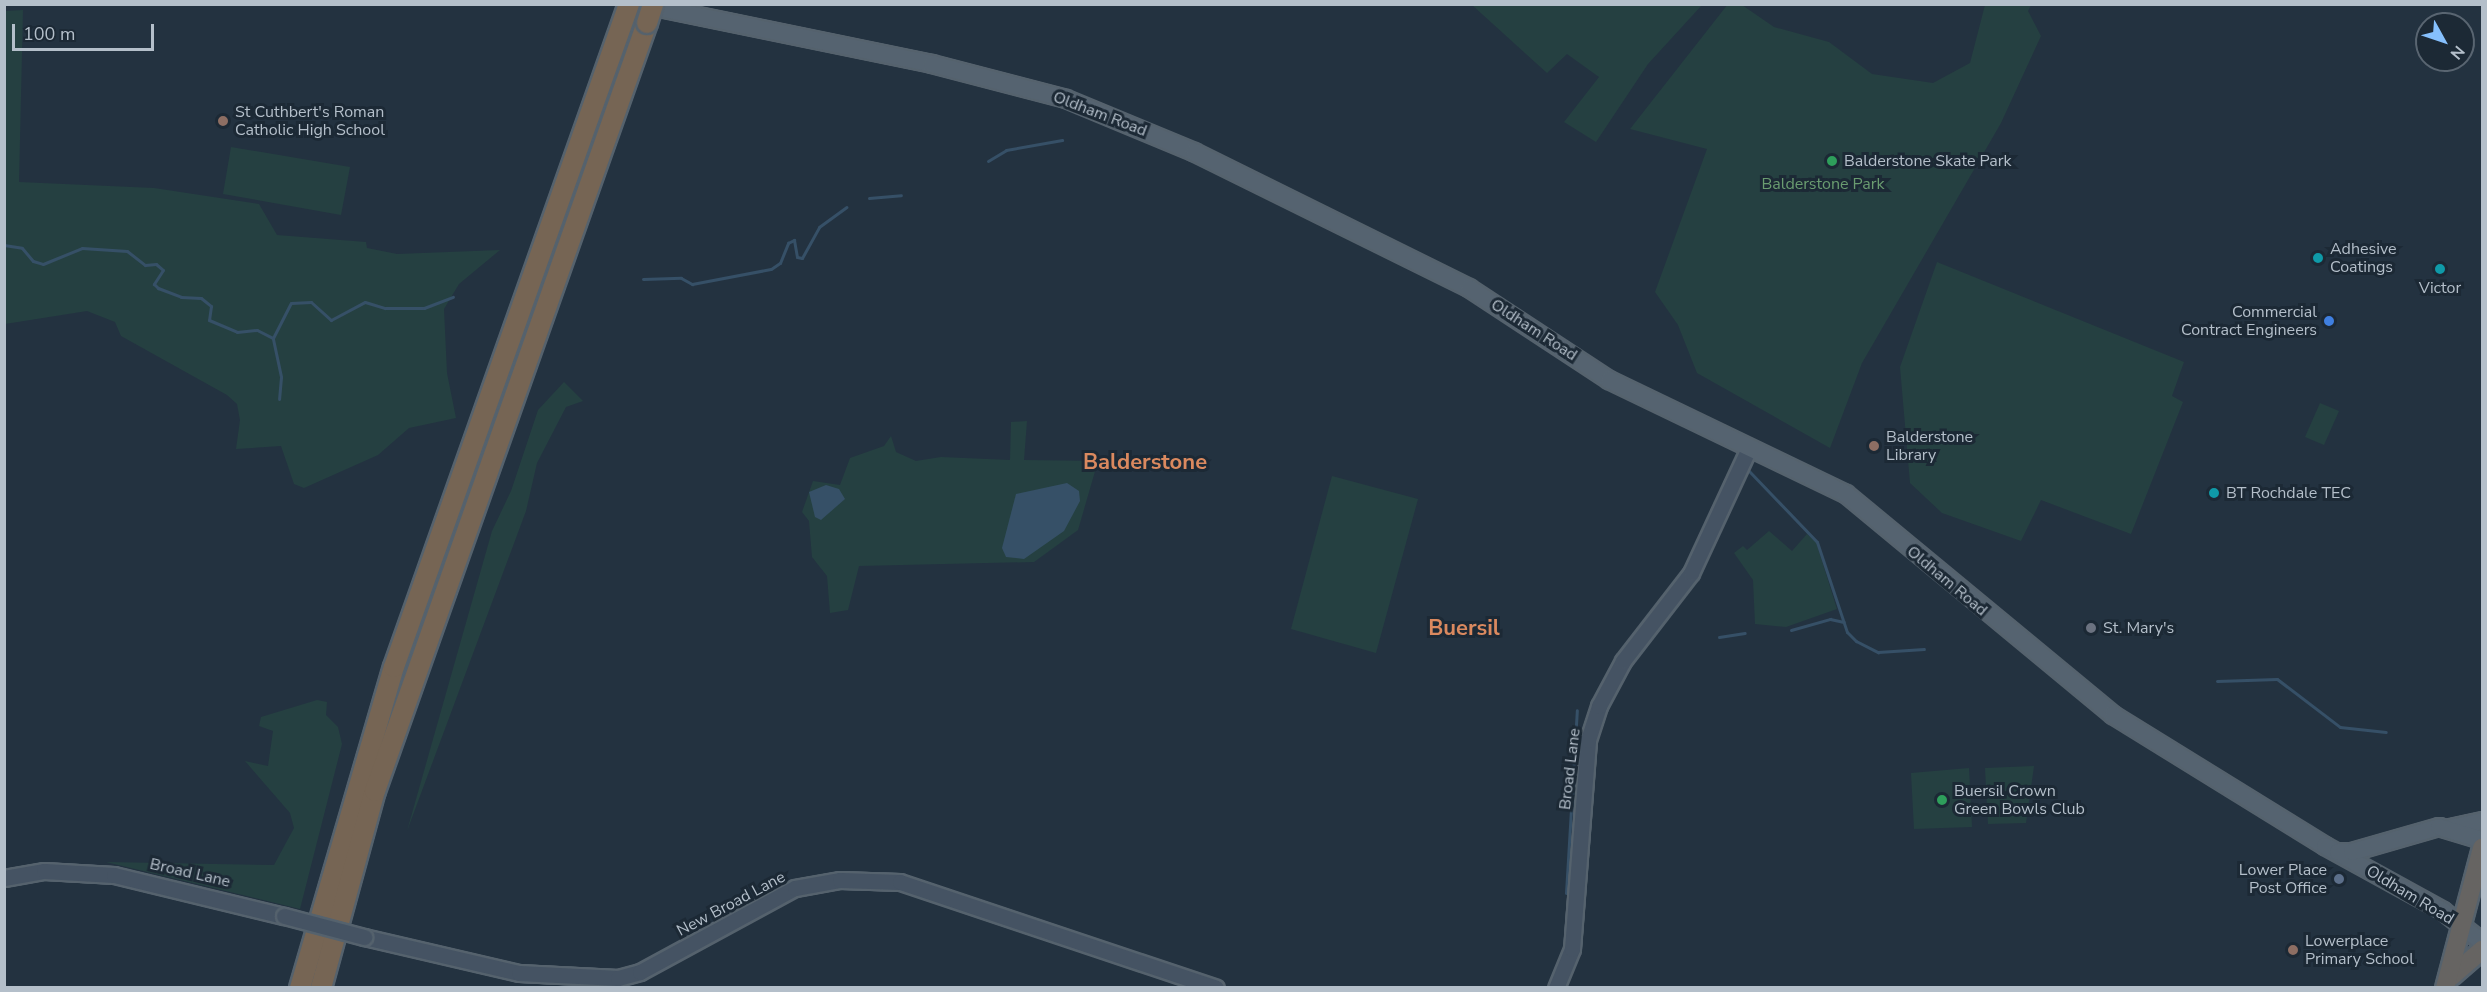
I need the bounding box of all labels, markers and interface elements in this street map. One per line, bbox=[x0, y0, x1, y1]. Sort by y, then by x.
scale bar bbox=[15, 12, 158, 50]
north arrow bbox=[2415, 12, 2475, 72]
text: 100 m bbox=[23, 22, 75, 46]
text: N bbox=[2445, 41, 2470, 64]
street label: Oldham Road bbox=[1050, 87, 1150, 141]
place label: St Cuthbert's Roman Catholic High School bbox=[235, 102, 385, 140]
marker: St Cuthbert's Roman Catholic High School bbox=[216, 114, 230, 128]
place label: Balderstone Skate Park bbox=[1844, 151, 2012, 171]
marker: Balderstone Skate Park bbox=[1825, 154, 1839, 168]
park label: Balderstone Park bbox=[1761, 174, 1885, 194]
place label: Adhesive Coatings bbox=[2330, 239, 2397, 277]
marker: Adhesive Coatings bbox=[2311, 251, 2325, 265]
marker: Victor bbox=[2433, 262, 2447, 276]
place label: Victor bbox=[2419, 278, 2461, 298]
street label: Oldham Road bbox=[1487, 295, 1581, 365]
place label: Commercial Contract Engineers bbox=[2181, 302, 2317, 340]
marker: Commercial Contract Engineers bbox=[2322, 314, 2336, 328]
place label: Balderstone Library bbox=[1886, 427, 1973, 465]
marker: Balderstone Library bbox=[1867, 439, 1881, 453]
district label: Balderstone bbox=[1083, 450, 1207, 476]
place label: BT Rochdale TEC bbox=[2226, 483, 2351, 503]
marker: BT Rochdale TEC bbox=[2207, 486, 2221, 500]
street label: Oldham Road bbox=[1903, 542, 1991, 620]
district label: Buersil bbox=[1428, 616, 1500, 642]
place label: St. Mary's bbox=[2103, 618, 2174, 638]
marker: St. Mary's bbox=[2084, 621, 2098, 635]
street label: Broad Lane bbox=[1555, 727, 1585, 811]
place label: Buersil Crown Green Bowls Club bbox=[1954, 781, 2085, 819]
marker: Buersil Crown Green Bowls Club bbox=[1935, 793, 1949, 807]
street label: Broad Lane bbox=[148, 854, 232, 892]
place label: Lower Place Post Office bbox=[2239, 860, 2327, 898]
street label: Oldham Road bbox=[2363, 861, 2457, 929]
street label: New Broad Lane bbox=[674, 867, 788, 941]
marker: Lower Place Post Office bbox=[2332, 872, 2346, 886]
place label: Lowerplace Primary School bbox=[2305, 931, 2414, 969]
marker: Lowerplace Primary School bbox=[2286, 943, 2300, 957]

